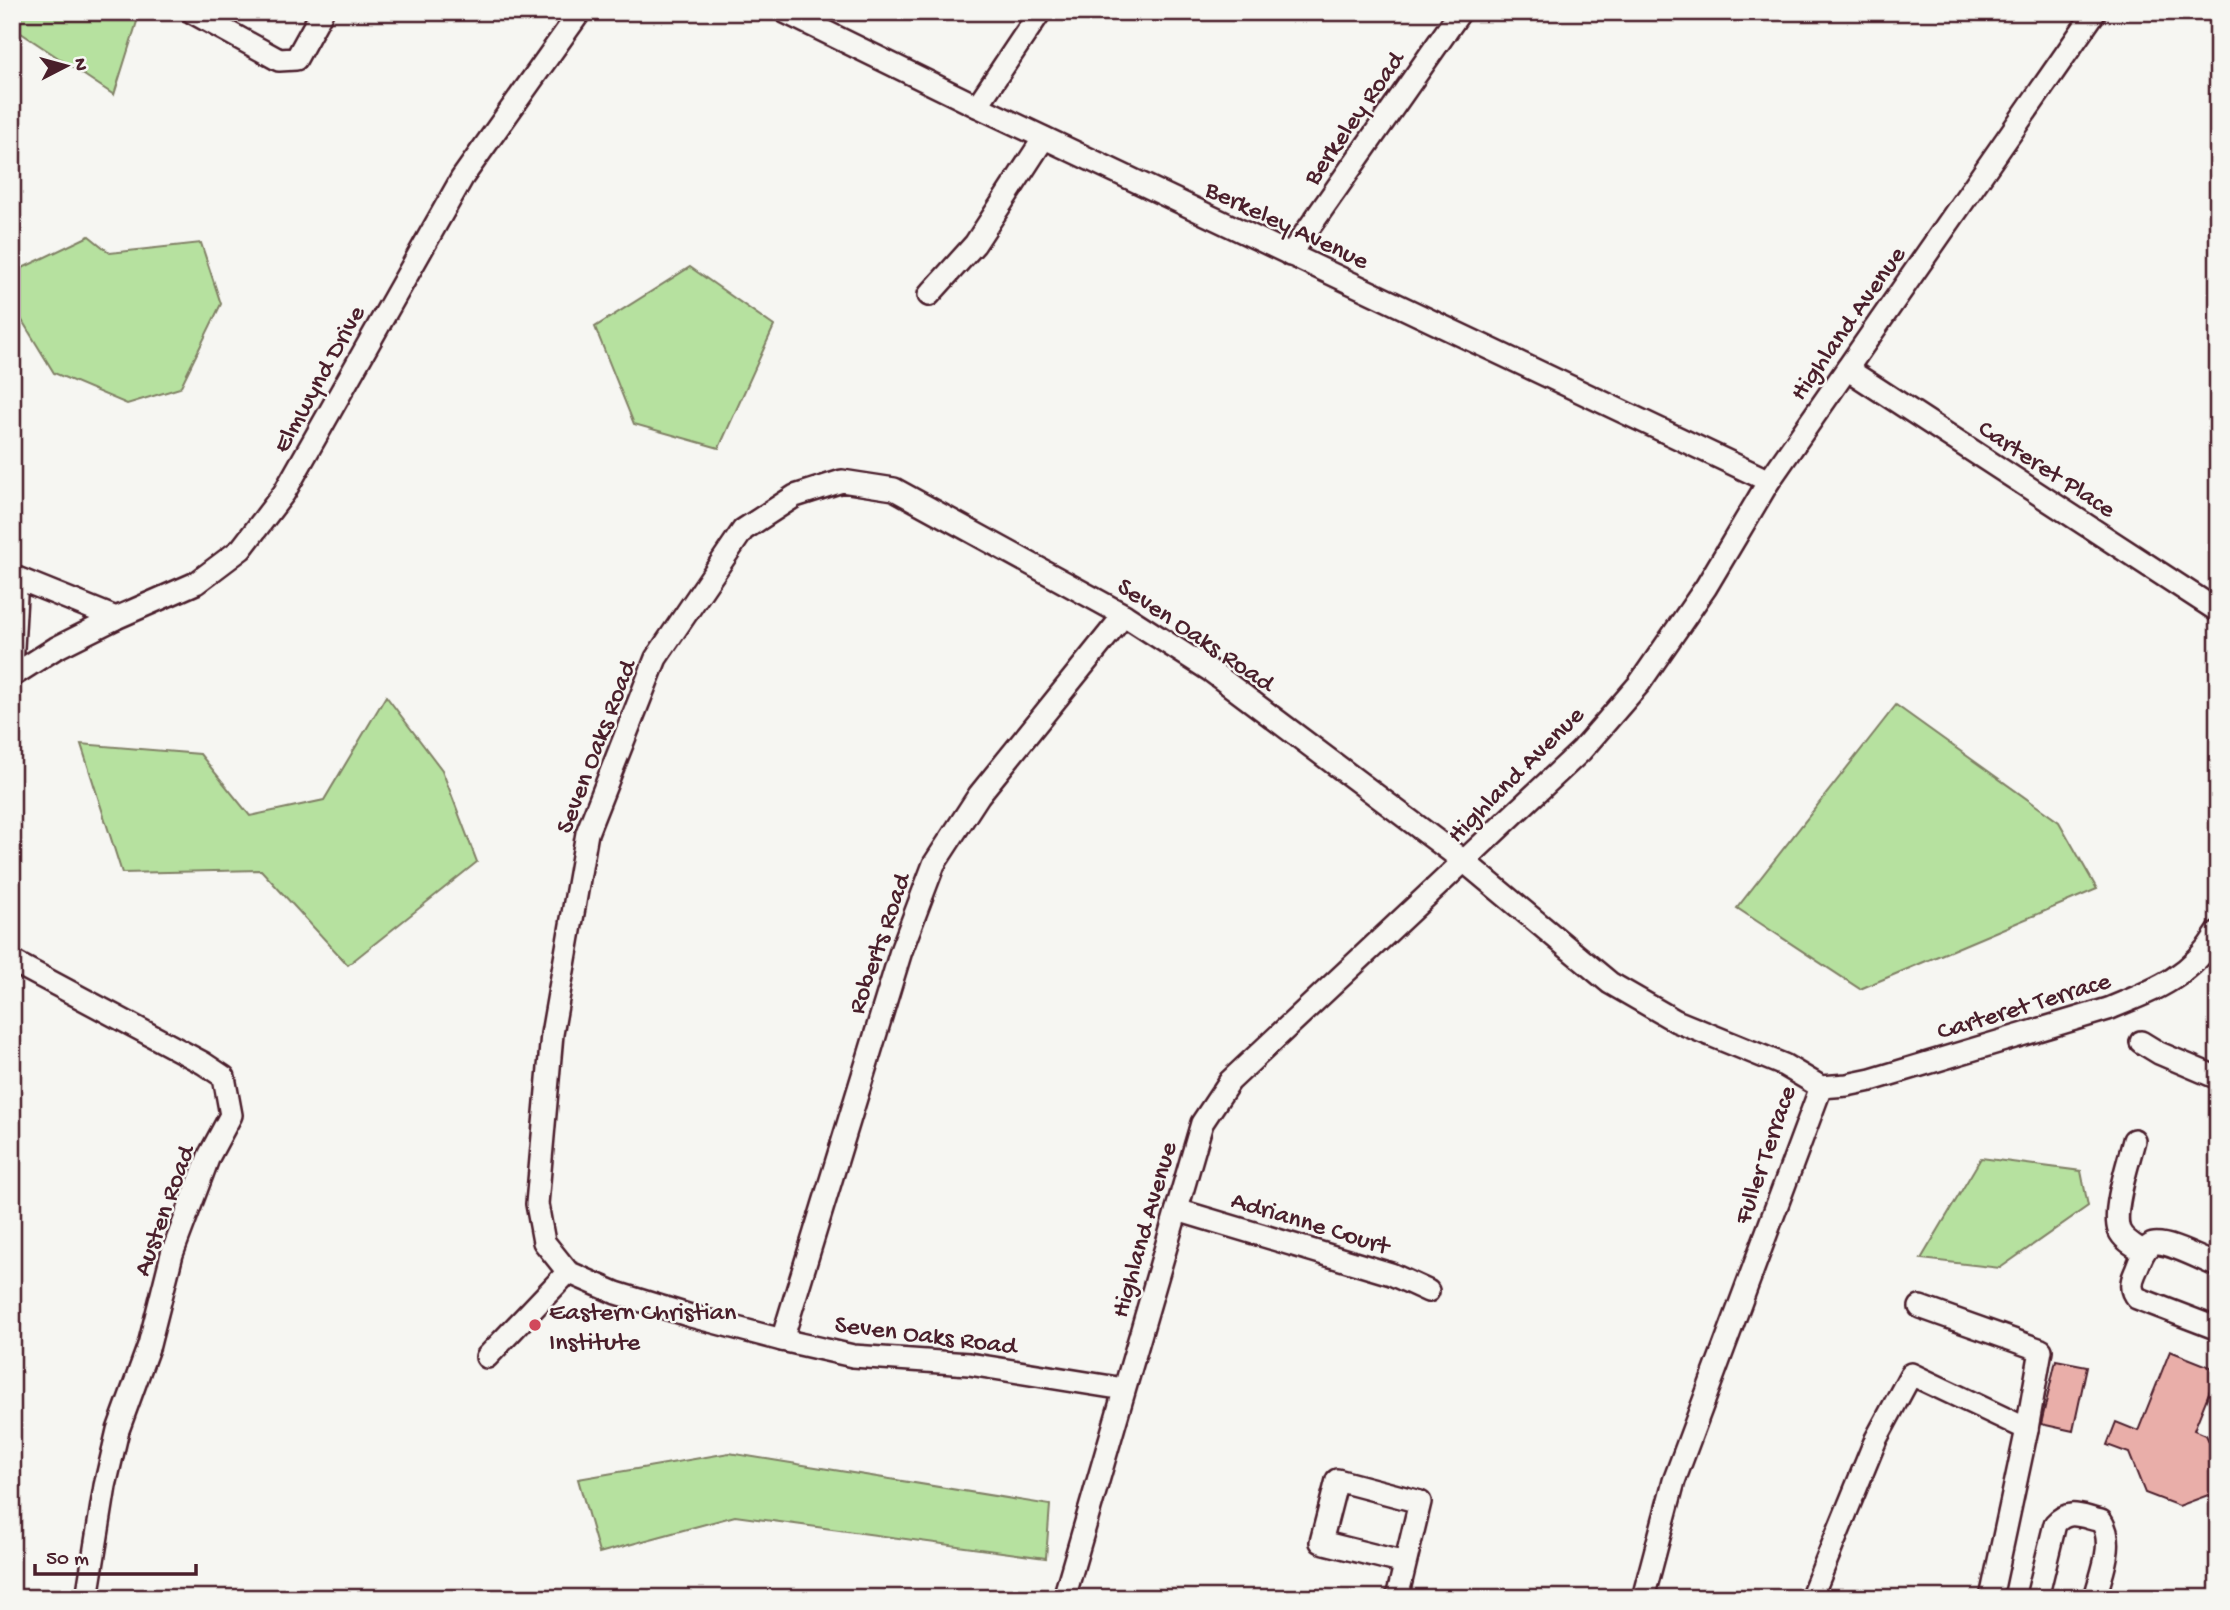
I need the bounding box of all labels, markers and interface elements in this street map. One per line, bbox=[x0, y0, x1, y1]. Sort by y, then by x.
north arrow bbox=[32, 32, 102, 102]
street label: Berkeley Road bbox=[1298, 45, 1414, 193]
text: N bbox=[67, 57, 92, 72]
street label: Berkeley Avenue bbox=[1198, 175, 1373, 279]
street label: Highland Avenue bbox=[1785, 241, 1915, 408]
street label: Elmwynd Drive bbox=[268, 301, 374, 459]
street label: Carteret Place bbox=[1971, 415, 2121, 527]
street label: Seven Oaks Road bbox=[1110, 573, 1280, 702]
street label: Seven Oaks Road bbox=[551, 655, 646, 839]
street label: Highland Avenue bbox=[1442, 701, 1593, 851]
street label: Roberts Road bbox=[843, 868, 920, 1019]
street label: Carteret Terrace bbox=[1934, 967, 2115, 1049]
street label: Fuller Terrace bbox=[1729, 1082, 1806, 1230]
street label: Highland Avenue bbox=[1106, 1138, 1186, 1322]
street label: Austen Road bbox=[128, 1140, 205, 1281]
street label: Adrianne Court bbox=[1227, 1187, 1395, 1265]
place label: Eastern Christian Institute bbox=[549, 1299, 737, 1360]
street label: Seven Oaks Road bbox=[833, 1311, 1020, 1364]
marker: Eastern Christian Institute bbox=[527, 1317, 543, 1333]
scale bar bbox=[35, 1533, 196, 1577]
text: 50 m bbox=[46, 1548, 89, 1573]

